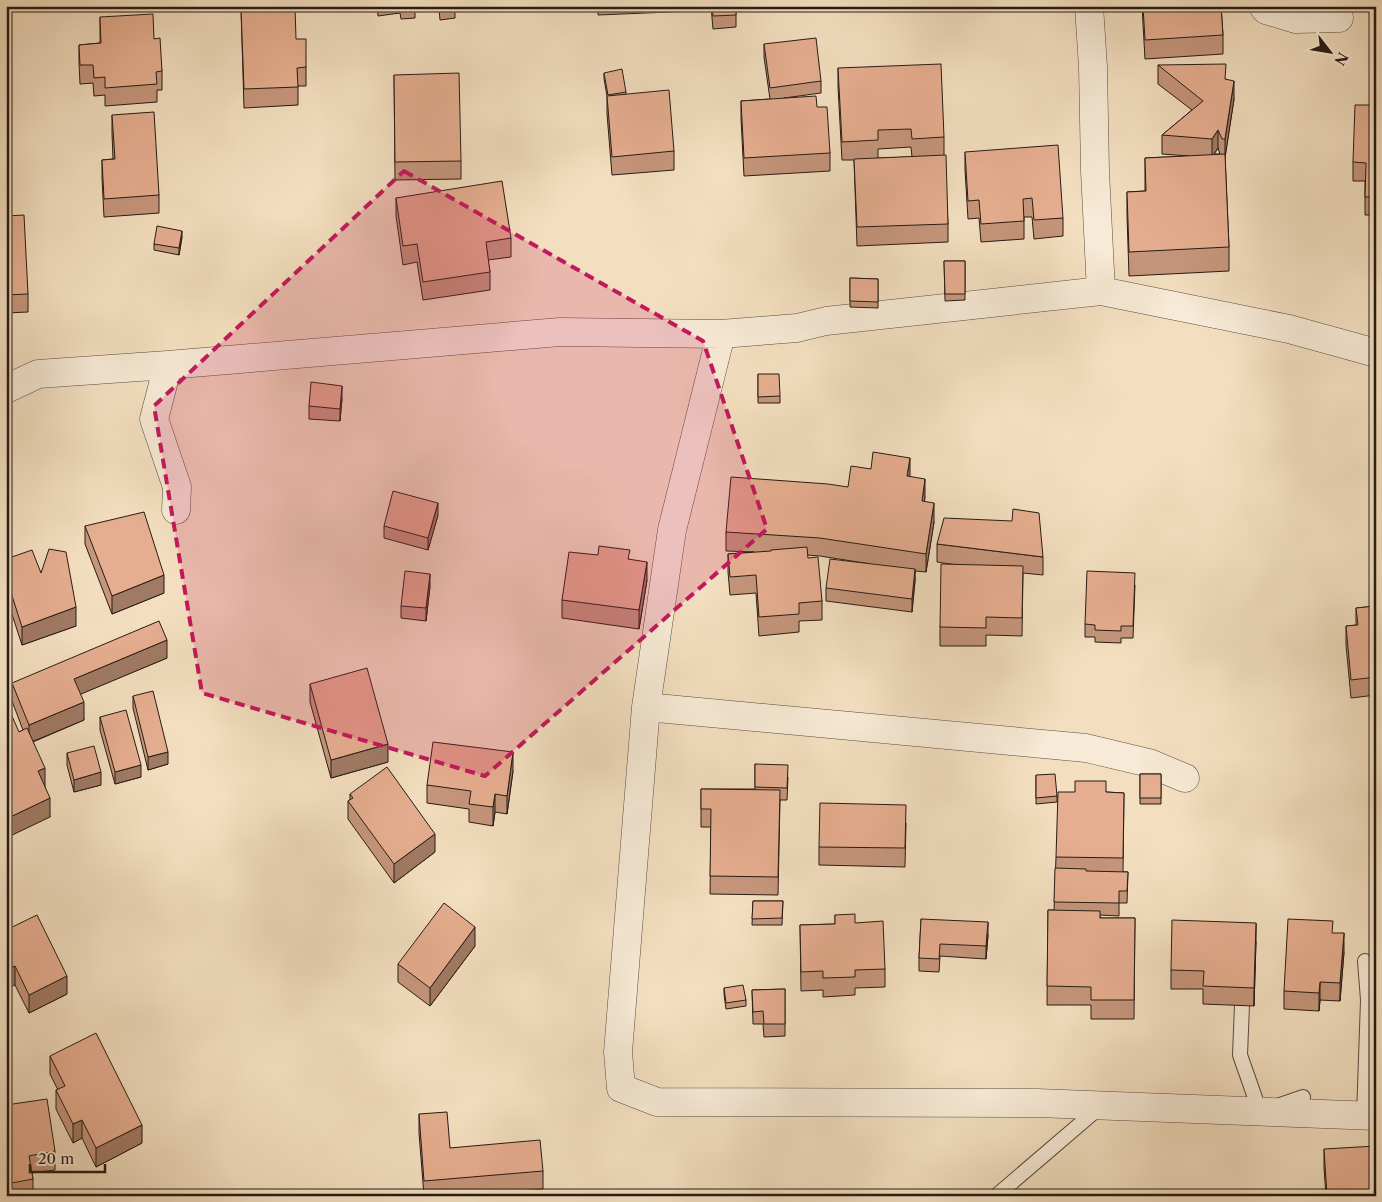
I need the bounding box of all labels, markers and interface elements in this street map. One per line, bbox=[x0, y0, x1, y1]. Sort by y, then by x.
north arrow bbox=[1304, 28, 1354, 78]
text: N bbox=[1330, 49, 1352, 69]
scale bar bbox=[30, 1142, 105, 1174]
text: 20 m bbox=[38, 1149, 74, 1168]

